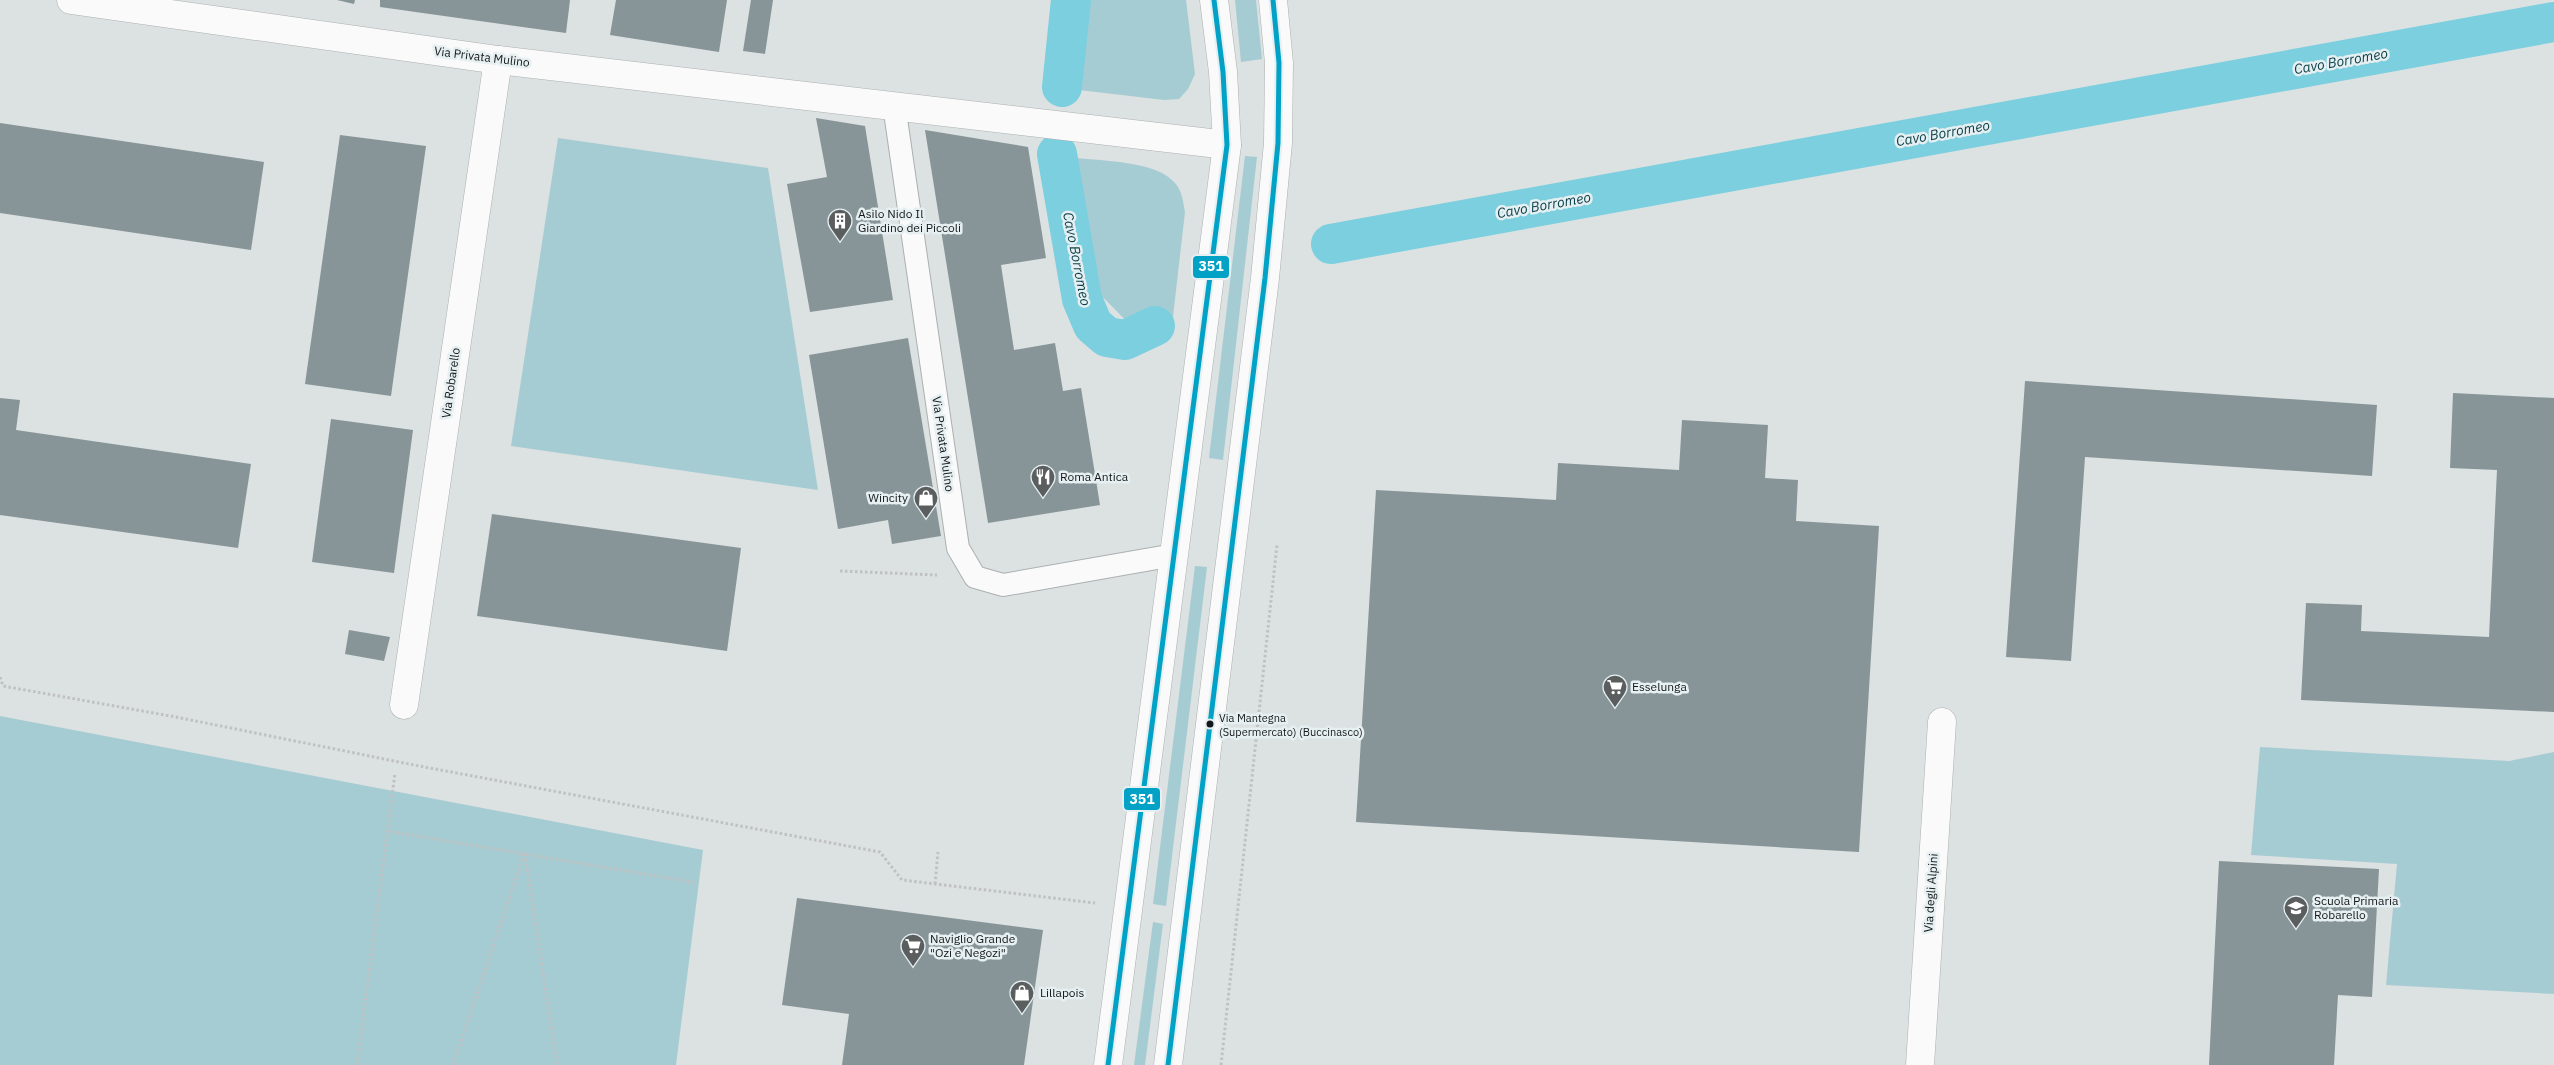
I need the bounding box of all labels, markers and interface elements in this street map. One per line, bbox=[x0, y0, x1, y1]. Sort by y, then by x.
street label: Via Privata Mulino bbox=[433, 43, 531, 70]
water label: Cavo Borromeo bbox=[2293, 44, 2390, 78]
water label: Cavo Borromeo bbox=[1895, 116, 1992, 150]
water label: Cavo Borromeo bbox=[1496, 188, 1593, 222]
place label: Asilo Nido Il Giardino dei Piccoli bbox=[858, 206, 961, 235]
building icon: Asilo Nido Il Giardino dei Piccoli bbox=[827, 208, 853, 242]
water label: Cavo Borromeo bbox=[1059, 211, 1095, 308]
line badge: 351 bbox=[1192, 255, 1230, 279]
text: 351 bbox=[1198, 257, 1224, 275]
street label: Via Robarello bbox=[438, 346, 463, 419]
street label: Via Privata Mulino bbox=[929, 395, 958, 493]
restaurant icon: Roma Antica bbox=[1030, 464, 1056, 498]
place label: Roma Antica bbox=[1060, 469, 1129, 484]
shop icon: Wincity bbox=[913, 485, 939, 519]
place label: Wincity bbox=[868, 490, 908, 505]
supermarket icon: Esselunga bbox=[1602, 674, 1628, 708]
place label: Esselunga bbox=[1632, 679, 1687, 694]
place label: Via Mantegna (Supermercato) (Buccinasco) bbox=[1219, 711, 1363, 739]
marker: Via Mantegna (Supermercato) (Buccinasco) bbox=[1205, 719, 1215, 729]
line badge: 351 bbox=[1123, 787, 1161, 811]
text: 351 bbox=[1129, 790, 1155, 808]
street label: Via degli Alpini bbox=[1920, 853, 1941, 933]
place label: Scuola Primaria Robarello bbox=[2314, 893, 2399, 922]
school or university icon: Scuola Primaria Robarello bbox=[2283, 895, 2309, 929]
place label: Naviglio Grande "Ozi e Negozi" bbox=[930, 931, 1016, 960]
supermarket icon: Naviglio Grande "Ozi e Negozi" bbox=[900, 933, 926, 967]
shop icon: Lillapois bbox=[1009, 980, 1035, 1014]
place label: Lillapois bbox=[1040, 985, 1085, 1000]

